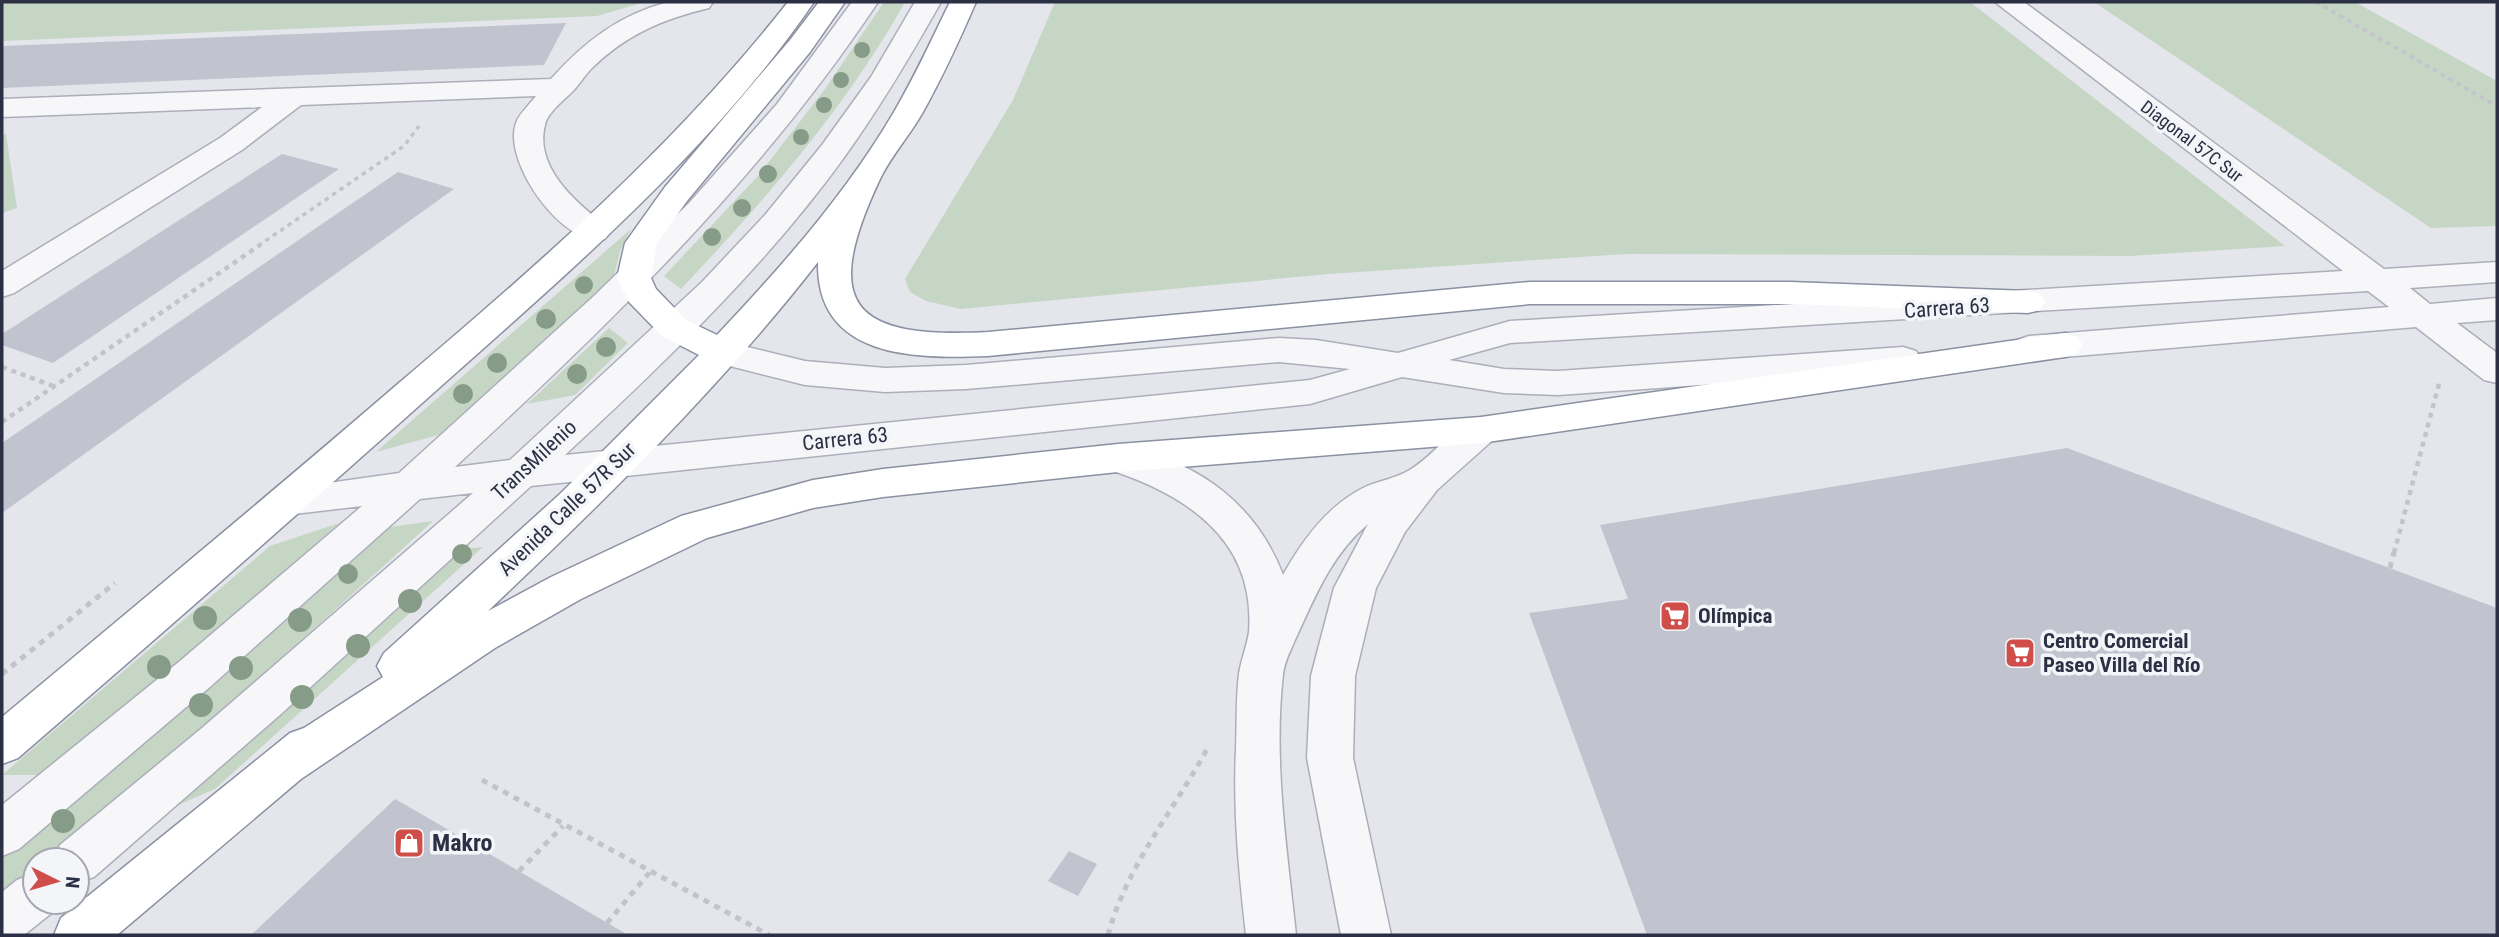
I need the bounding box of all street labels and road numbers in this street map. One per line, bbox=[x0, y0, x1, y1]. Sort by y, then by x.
street label: Diagonal 57C Sur bbox=[2137, 96, 2248, 186]
street label: Carrera 63 bbox=[1903, 293, 1991, 323]
street label: TransMilenio bbox=[487, 415, 581, 505]
street label: Carrera 63 bbox=[801, 423, 889, 455]
street label: Avenida Calle 57R Sur bbox=[494, 438, 640, 580]

